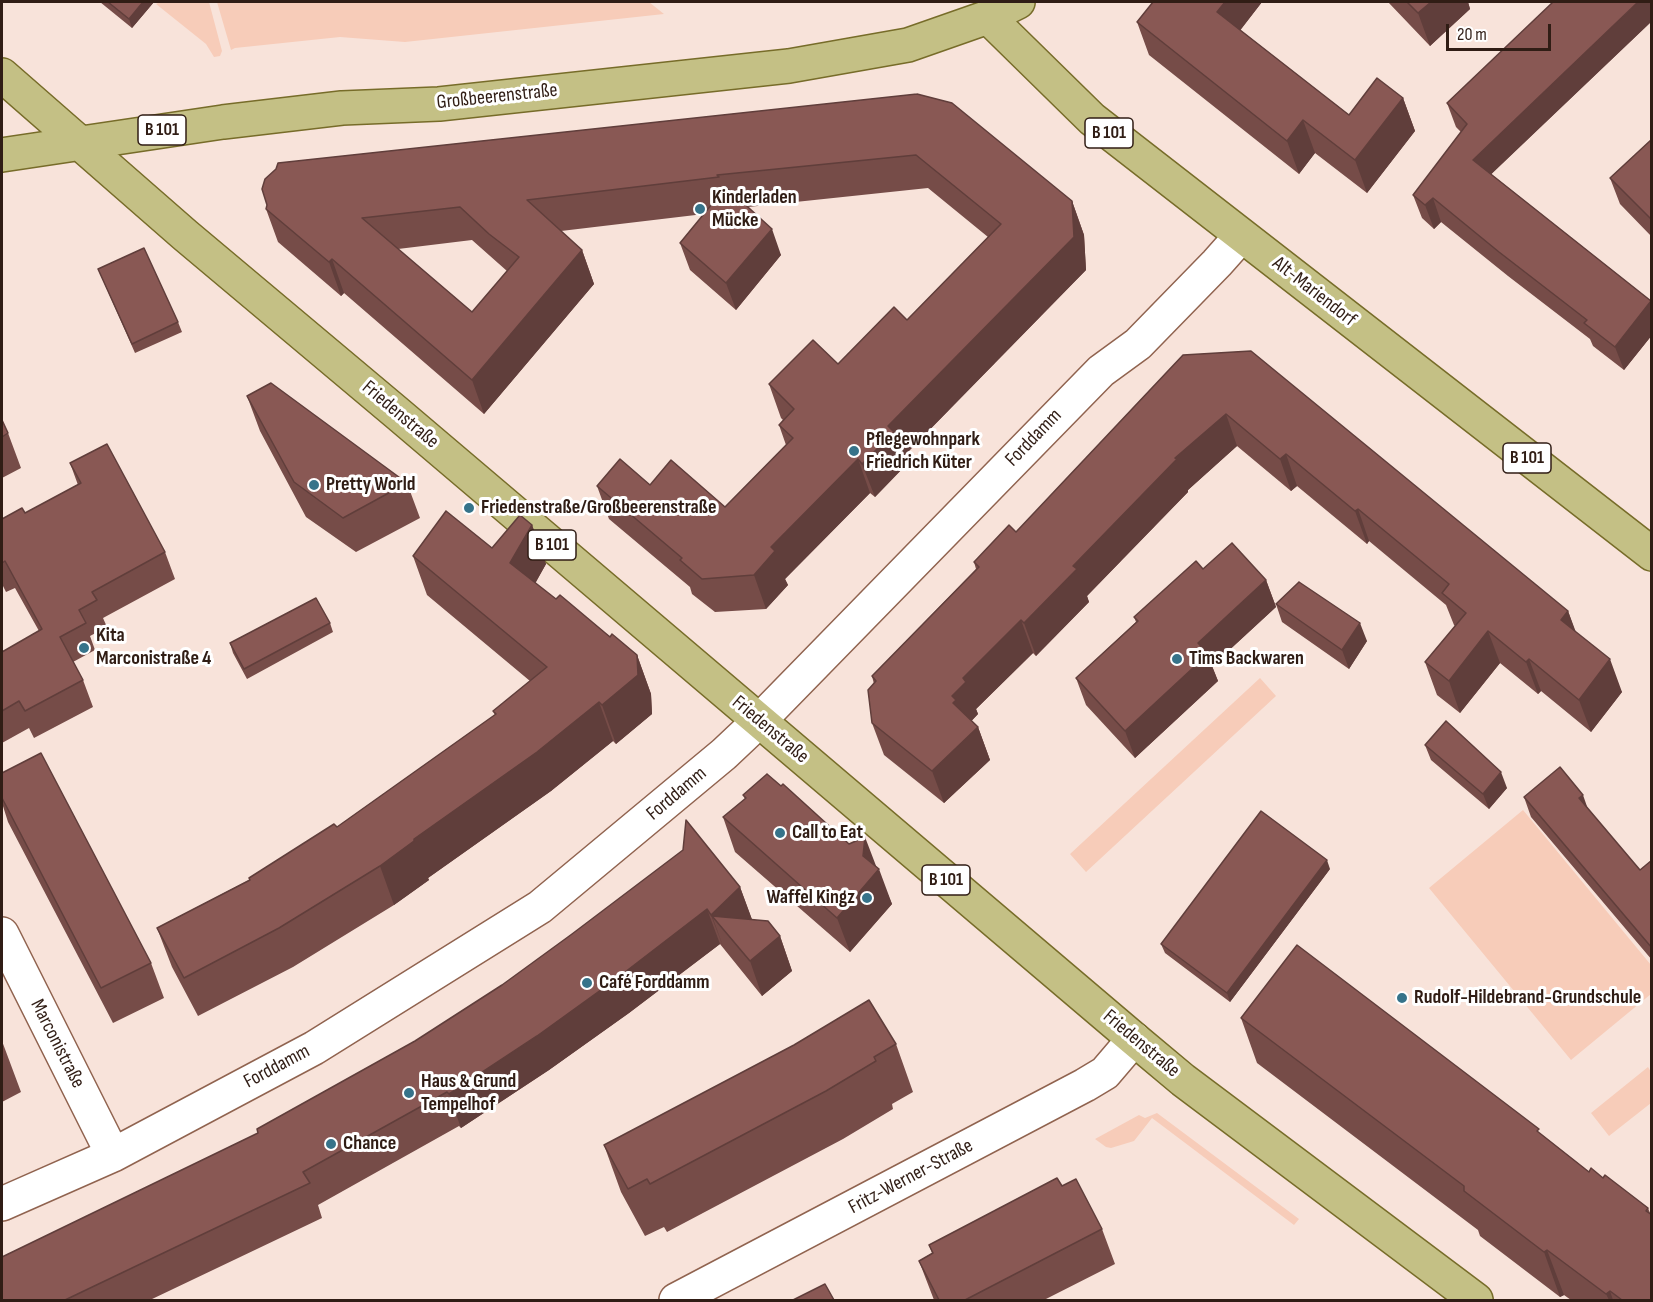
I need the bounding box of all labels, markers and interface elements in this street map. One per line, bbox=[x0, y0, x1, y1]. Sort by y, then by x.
scale bar bbox=[1449, 12, 1554, 50]
text: 20 m bbox=[1457, 24, 1487, 45]
street label: Großbeerenstraße bbox=[435, 79, 559, 115]
road number: B 101 bbox=[138, 115, 186, 145]
road number: B 101 bbox=[1085, 118, 1133, 148]
place label: Kinderladen Mücke bbox=[712, 186, 797, 233]
marker: Kinderladen Mücke bbox=[693, 202, 707, 216]
street label: Alt-Mariendorf bbox=[1267, 252, 1361, 332]
street label: Friedenstraße bbox=[357, 376, 443, 454]
street label: Forddamm bbox=[1001, 404, 1067, 472]
place label: Pflegewohnpark Friedrich Küter bbox=[866, 428, 980, 475]
road number: B 101 bbox=[1503, 443, 1551, 473]
marker: Pflegewohnpark Friedrich Küter bbox=[847, 444, 861, 458]
place label: Pretty World bbox=[326, 473, 415, 497]
marker: Pretty World bbox=[307, 478, 321, 492]
place label: Friedenstraße/Großbeerenstraße bbox=[481, 496, 716, 520]
marker: Friedenstraße/Großbeerenstraße bbox=[462, 501, 476, 515]
road number: B 101 bbox=[528, 530, 576, 560]
place label: Kita Marconistraße 4 bbox=[96, 624, 211, 671]
marker: Kita Marconistraße 4 bbox=[77, 641, 91, 655]
place label: Tims Backwaren bbox=[1189, 647, 1304, 671]
marker: Tims Backwaren bbox=[1170, 652, 1184, 666]
street label: Friedenstraße bbox=[727, 691, 813, 769]
street label: Forddamm bbox=[642, 762, 712, 826]
place label: Call to Eat bbox=[792, 821, 863, 845]
marker: Call to Eat bbox=[773, 826, 787, 840]
road number: B 101 bbox=[922, 865, 970, 895]
place label: Waffel Kingz bbox=[766, 886, 855, 910]
marker: Waffel Kingz bbox=[860, 891, 874, 905]
place label: Café Forddamm bbox=[599, 971, 710, 995]
marker: Café Forddamm bbox=[580, 976, 594, 990]
place label: Rudolf-Hildebrand-Grundschule bbox=[1414, 986, 1641, 1010]
marker: Rudolf-Hildebrand-Grundschule bbox=[1395, 991, 1409, 1005]
street label: Marconistraße bbox=[24, 996, 90, 1092]
street label: Friedenstraße bbox=[1098, 1005, 1184, 1083]
street label: Forddamm bbox=[240, 1040, 314, 1094]
place label: Haus & Grund Tempelhof bbox=[421, 1070, 516, 1117]
marker: Haus & Grund Tempelhof bbox=[402, 1086, 416, 1100]
place label: Chance bbox=[343, 1132, 396, 1156]
street label: Fritz-Werner-Straße bbox=[845, 1134, 977, 1220]
marker: Chance bbox=[324, 1137, 338, 1151]

